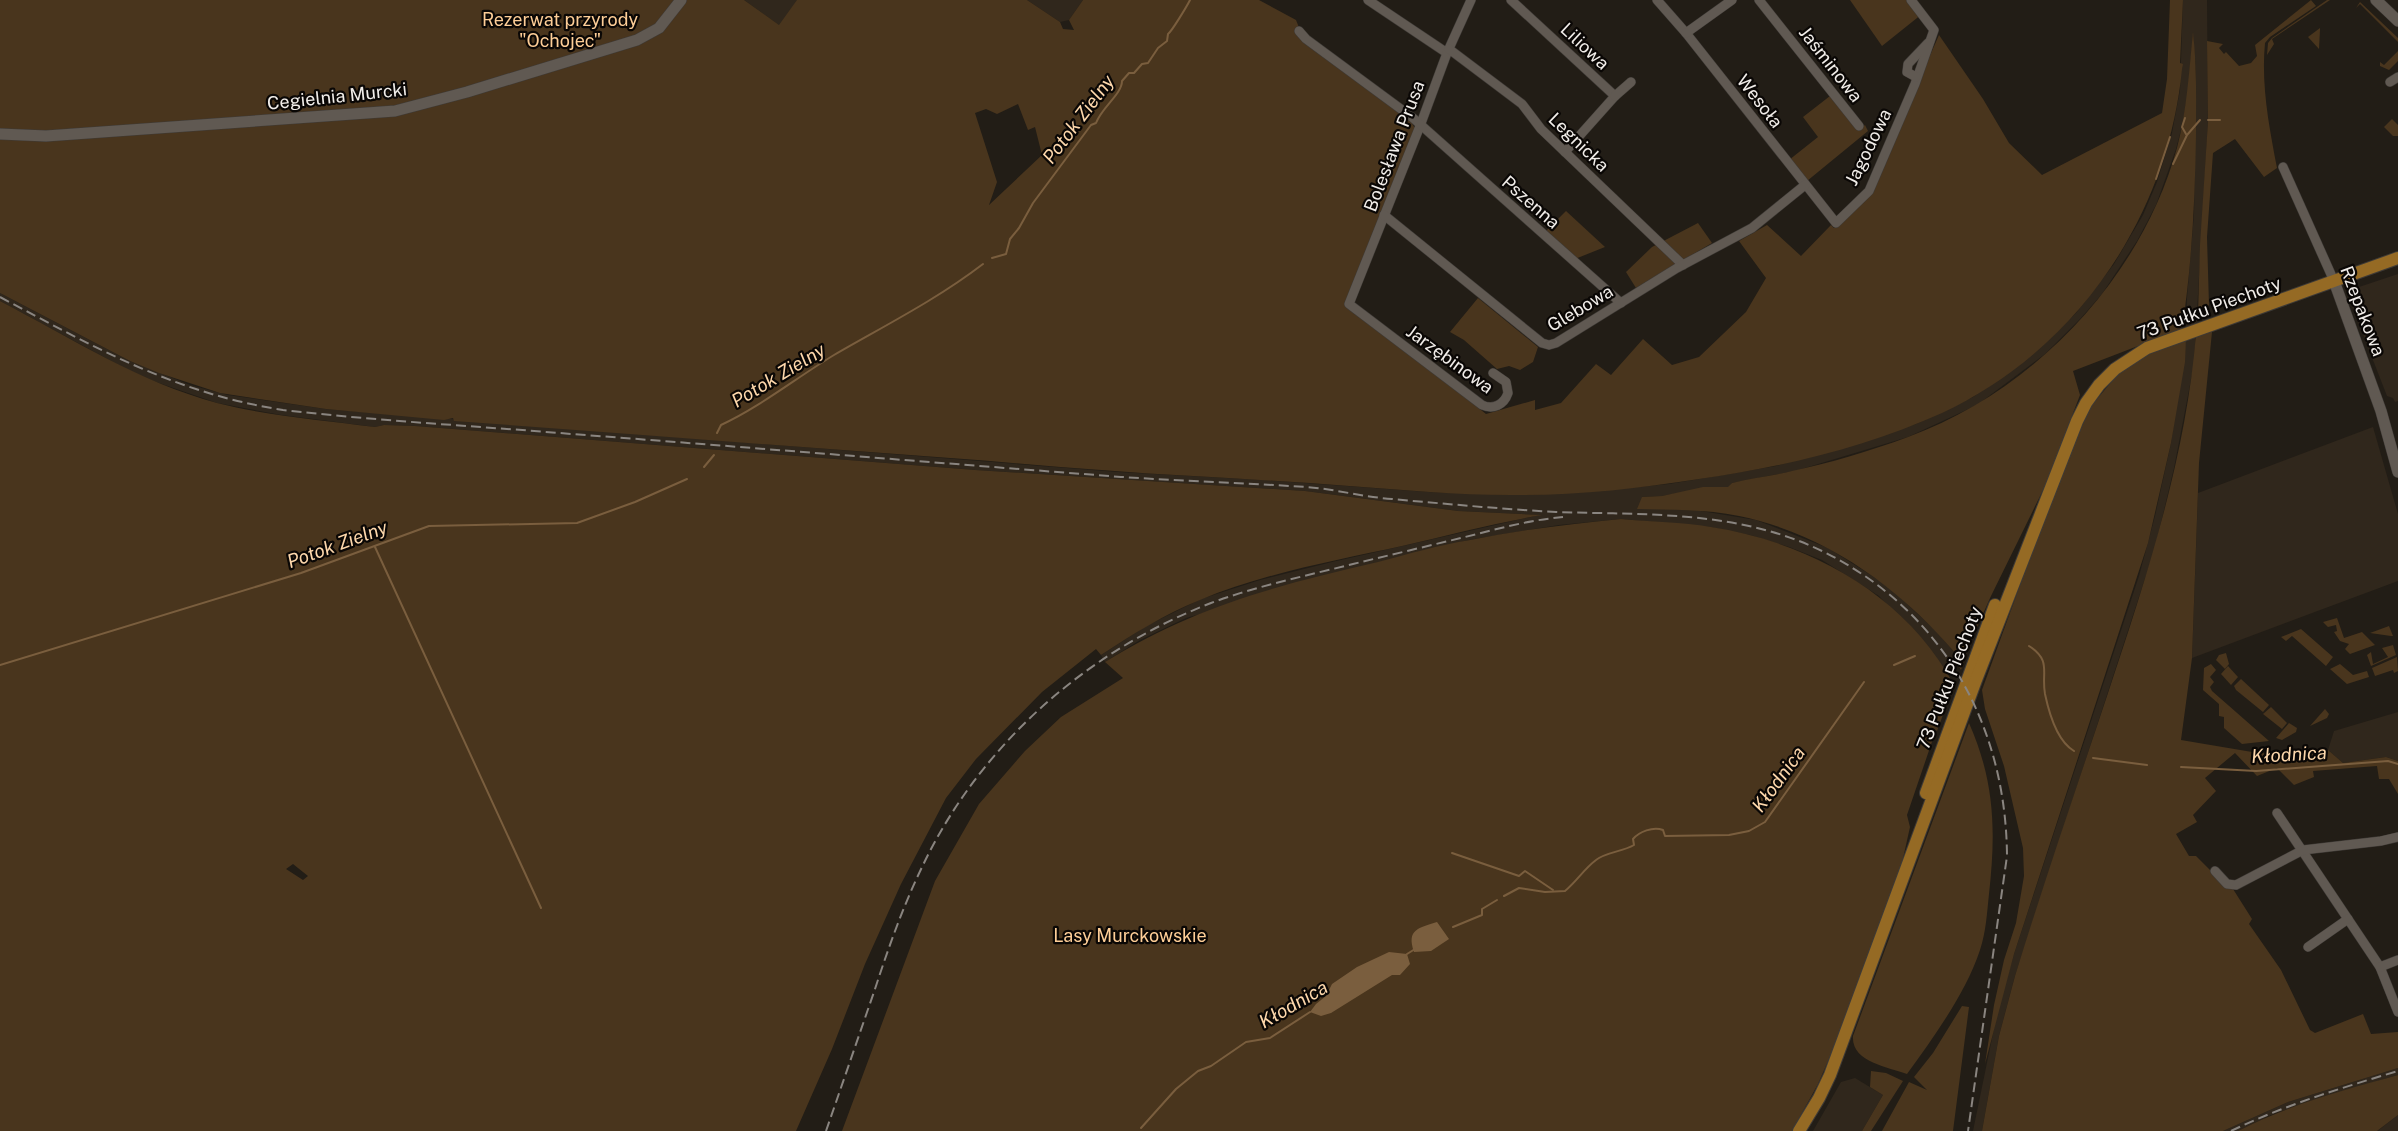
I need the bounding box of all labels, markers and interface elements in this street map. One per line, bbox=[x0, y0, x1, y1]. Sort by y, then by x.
park label: Rezerwat przyrody "Ochojec" bbox=[482, 9, 638, 51]
street label: Liliowa bbox=[1556, 18, 1614, 74]
street label: Jaśminowa bbox=[1795, 22, 1867, 106]
water label: Potok Zielny bbox=[1038, 70, 1119, 168]
street label: Wesoła bbox=[1733, 70, 1787, 132]
street label: Cegielnia Murcki bbox=[266, 78, 408, 114]
street label: Bolesława Prusa bbox=[1359, 78, 1429, 214]
street label: Jagodowa bbox=[1840, 105, 1896, 189]
street label: Legnicka bbox=[1544, 108, 1614, 176]
street label: Pszenna bbox=[1498, 171, 1564, 233]
street label: Rzepakowa bbox=[2336, 263, 2390, 359]
street label: 73 Pułku Piechoty bbox=[2134, 272, 2284, 344]
street label: Glebowa bbox=[1543, 280, 1617, 336]
street label: Jarzębinowa bbox=[1402, 320, 1498, 398]
water label: Potok Zielny bbox=[727, 338, 829, 412]
water label: Potok Zielny bbox=[284, 516, 391, 572]
street label: 73 Pułku Piechoty bbox=[1912, 603, 1986, 753]
water label: Kłodnica bbox=[2251, 741, 2327, 767]
water label: Kłodnica bbox=[1747, 742, 1809, 816]
park label: Lasy Murckowskie bbox=[1053, 925, 1207, 946]
water label: Kłodnica bbox=[1255, 976, 1331, 1032]

